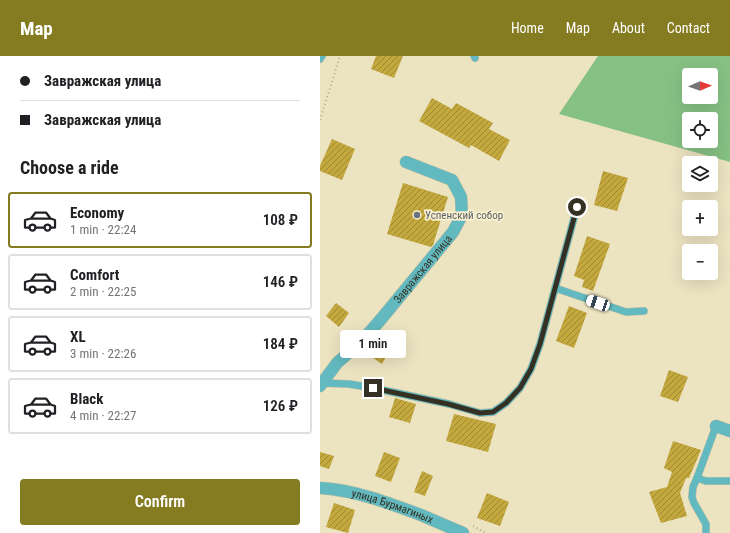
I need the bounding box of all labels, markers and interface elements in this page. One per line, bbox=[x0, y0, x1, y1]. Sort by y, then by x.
text: Map bbox=[20, 17, 53, 40]
text: Home bbox=[511, 20, 544, 36]
text: Map bbox=[566, 20, 590, 36]
text: About bbox=[612, 20, 645, 36]
text: Contact bbox=[667, 20, 710, 36]
north arrow bbox=[682, 68, 718, 104]
map controls bbox=[682, 68, 718, 280]
text: Завражская улица bbox=[44, 72, 161, 90]
text: Завражская улица bbox=[44, 111, 161, 129]
button: locate bbox=[682, 112, 718, 148]
button: layers bbox=[682, 156, 718, 192]
text: Choose a ride bbox=[20, 157, 119, 178]
route start bbox=[568, 198, 586, 216]
button: + bbox=[682, 200, 718, 236]
icon: car bbox=[22, 202, 58, 238]
text: Economy bbox=[70, 204, 124, 222]
place label: Успенский собор bbox=[425, 209, 503, 222]
marker: Успенский собор bbox=[412, 210, 422, 220]
text: 108 ₽ bbox=[263, 211, 298, 229]
text: 1 min · 22:24 bbox=[70, 222, 136, 237]
street label: Завражская улица bbox=[391, 232, 455, 306]
button: − bbox=[682, 244, 718, 280]
icon: car bbox=[22, 264, 58, 300]
text: Comfort bbox=[70, 266, 119, 284]
text: 146 ₽ bbox=[263, 273, 298, 291]
text: 2 min · 22:25 bbox=[70, 284, 136, 299]
car bbox=[585, 293, 611, 313]
icon: car bbox=[22, 326, 58, 362]
text: XL bbox=[70, 328, 86, 346]
callout: 1 min bbox=[340, 330, 406, 358]
text: 184 ₽ bbox=[263, 335, 298, 353]
text: 1 min bbox=[359, 336, 387, 351]
text: 3 min · 22:26 bbox=[70, 346, 136, 361]
route end bbox=[364, 379, 382, 397]
icon: car bbox=[22, 388, 58, 424]
text: Black bbox=[70, 390, 103, 408]
text: 126 ₽ bbox=[263, 397, 298, 415]
text: 4 min · 22:27 bbox=[70, 408, 136, 423]
button: Confirm bbox=[20, 479, 300, 525]
street label: улица Бурмагиных bbox=[350, 487, 435, 527]

